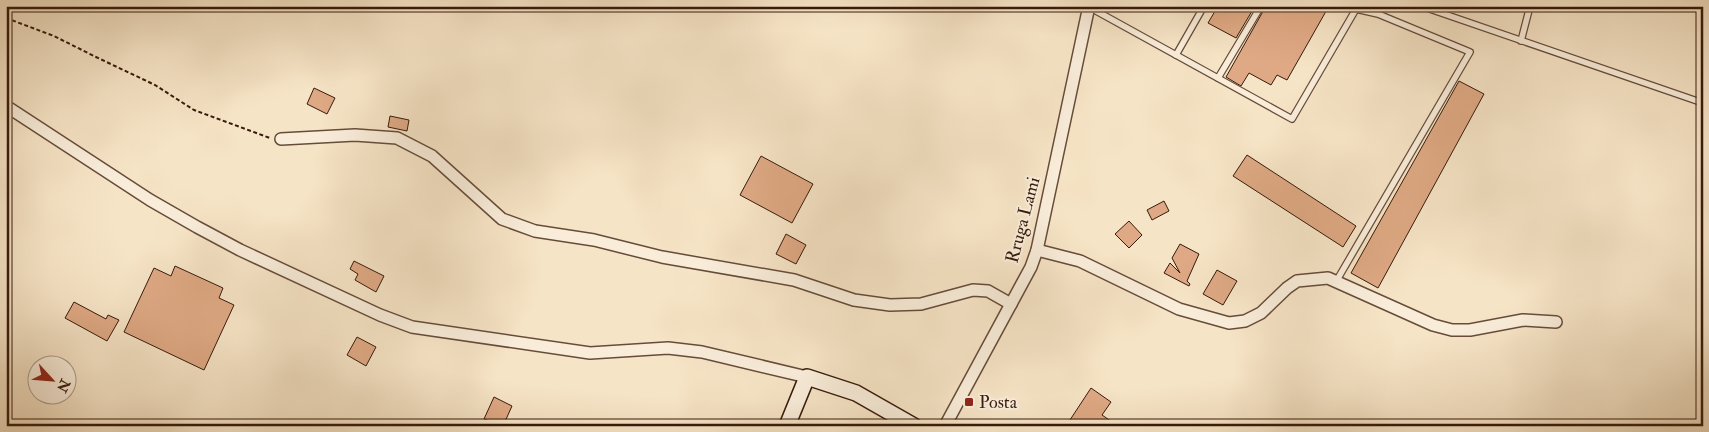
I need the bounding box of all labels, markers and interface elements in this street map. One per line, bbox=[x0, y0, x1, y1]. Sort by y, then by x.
street label: Rruga Lami bbox=[1000, 174, 1046, 266]
north arrow bbox=[28, 354, 78, 404]
text: N bbox=[53, 375, 74, 395]
place label: Posta bbox=[979, 391, 1018, 414]
marker: Posta bbox=[963, 396, 975, 408]

